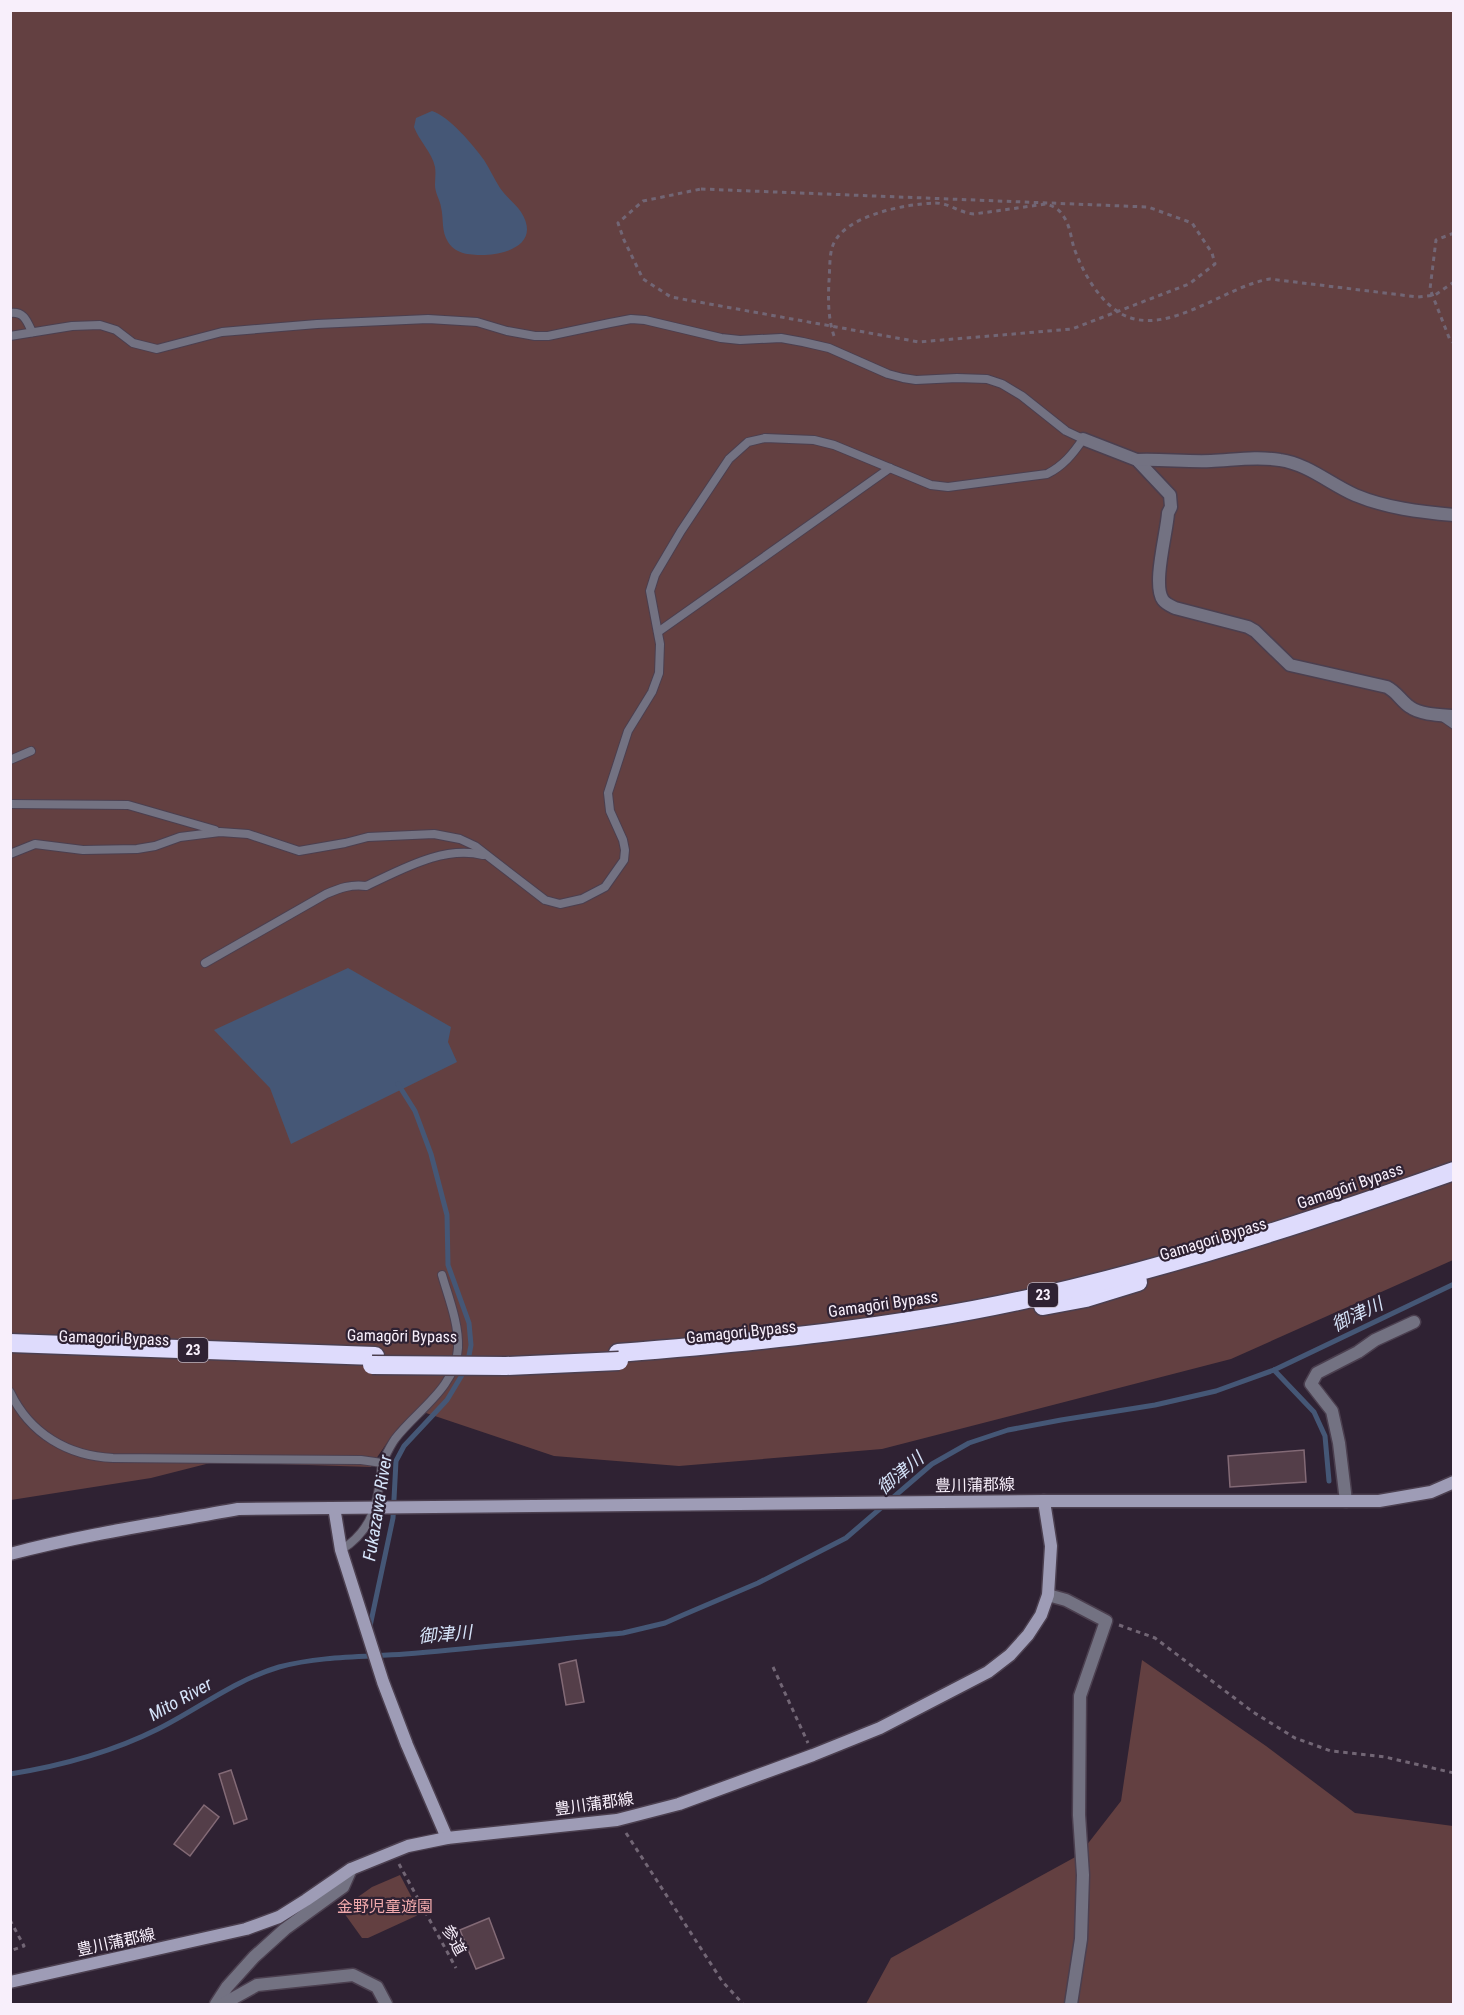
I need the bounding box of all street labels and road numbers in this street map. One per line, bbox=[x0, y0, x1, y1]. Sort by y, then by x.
street label: Gamagōri Bypass bbox=[1295, 1159, 1405, 1213]
street label: Gamagori Bypass bbox=[1157, 1214, 1269, 1264]
road number: 23 bbox=[1028, 1283, 1058, 1307]
street label: Gamagōri Bypass bbox=[827, 1287, 939, 1321]
street label: Gamagori Bypass bbox=[685, 1317, 797, 1347]
street label: Gamagōri Bypass bbox=[347, 1326, 457, 1346]
street label: Gamagori Bypass bbox=[58, 1327, 170, 1349]
road number: 23 bbox=[178, 1338, 208, 1362]
street label: 豊川蒲郡線 bbox=[935, 1475, 1015, 1495]
street label: 豊川蒲郡線 bbox=[553, 1789, 635, 1819]
street label: 参道 bbox=[438, 1921, 470, 1959]
street label: 豊川蒲郡線 bbox=[75, 1924, 157, 1960]

